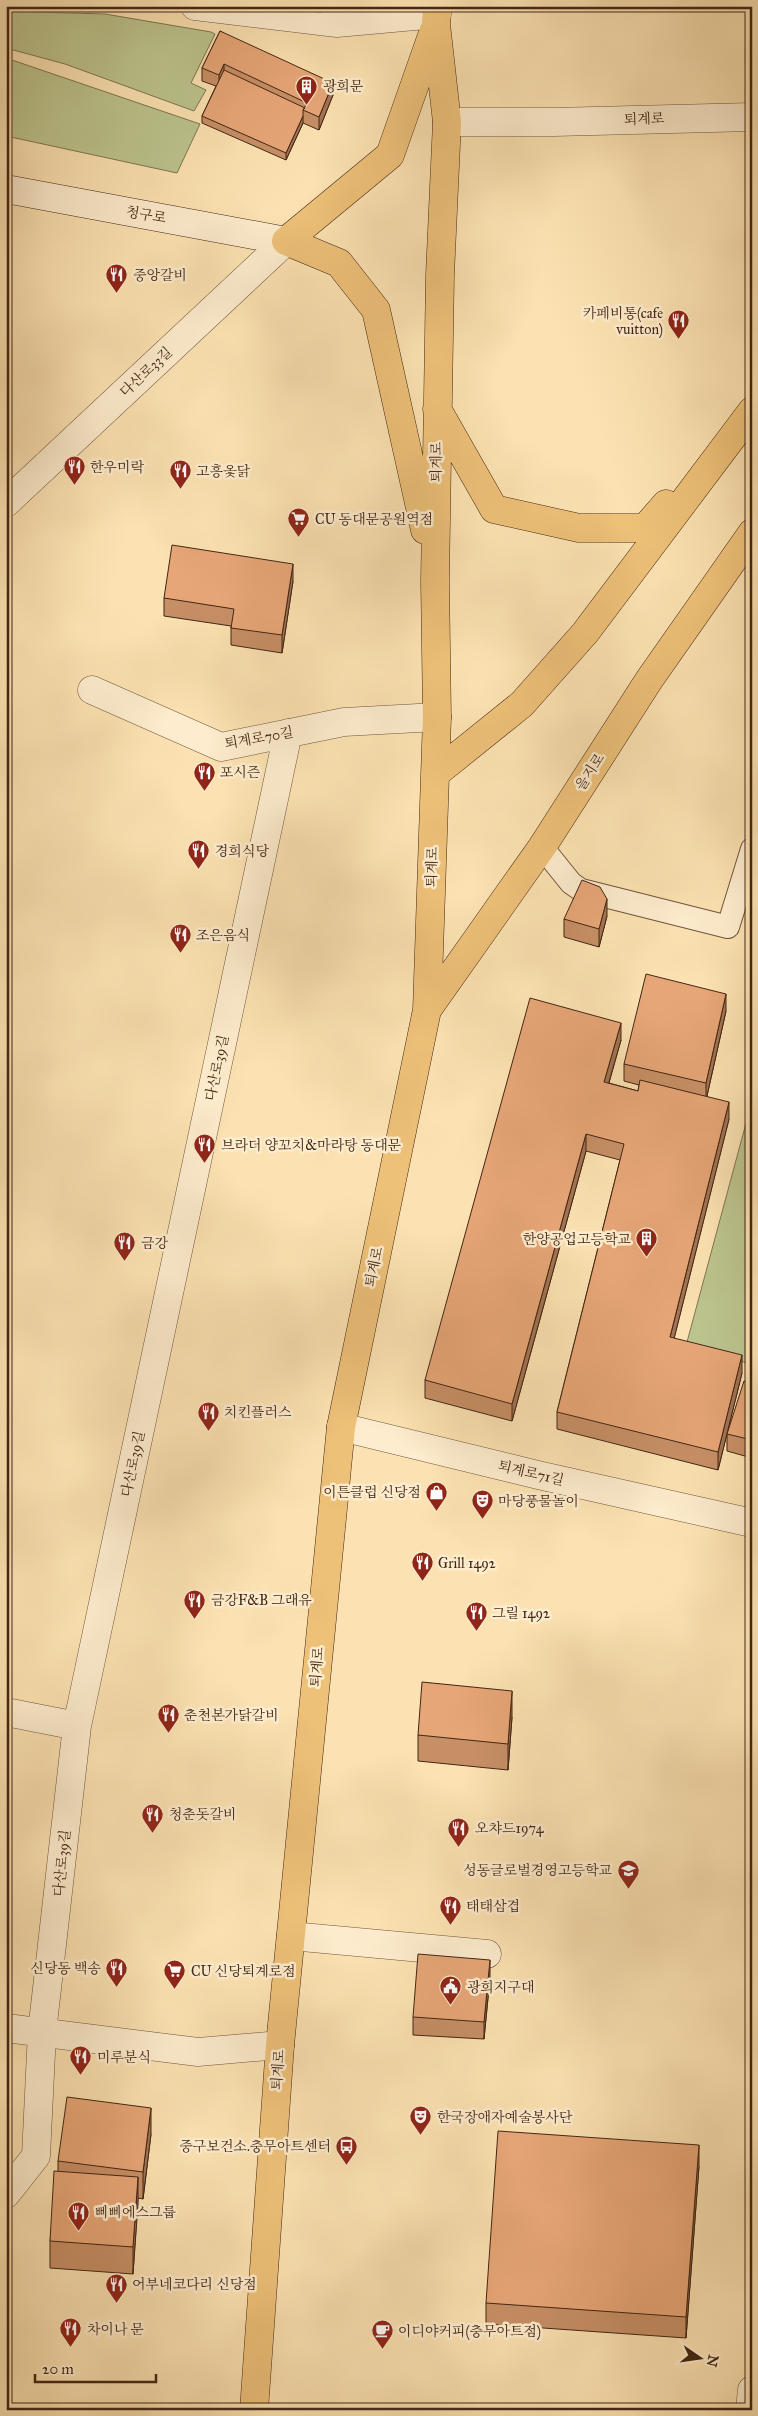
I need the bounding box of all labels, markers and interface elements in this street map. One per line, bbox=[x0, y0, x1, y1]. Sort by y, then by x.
building icon: 광희문 bbox=[295, 74, 319, 105]
place label: 광희문 bbox=[323, 78, 364, 95]
street label: 퇴계로 bbox=[623, 110, 665, 128]
street label: 청구로 bbox=[125, 203, 168, 227]
restaurant icon: 중앙갈비 bbox=[105, 263, 129, 294]
place label: 중앙갈비 bbox=[133, 267, 187, 284]
place label: 카페비통(cafe vuitton) bbox=[583, 305, 663, 339]
restaurant icon: 카페비통(cafe vuitton) bbox=[667, 309, 691, 340]
street label: 다산로33길 bbox=[116, 344, 176, 400]
street label: 퇴계로 bbox=[428, 441, 445, 482]
restaurant icon: 한우미락 bbox=[62, 455, 86, 486]
place label: 한우미락 bbox=[90, 459, 145, 476]
restaurant icon: 고흥옻닭 bbox=[168, 459, 192, 490]
place label: 고흥옻닭 bbox=[196, 463, 251, 480]
supermarket icon: CU 동대문공원역점 bbox=[287, 507, 311, 538]
place label: CU 동대문공원역점 bbox=[315, 511, 433, 528]
street label: 퇴계로70길 bbox=[223, 724, 295, 752]
street label: 을지로 bbox=[572, 750, 608, 794]
restaurant icon: 포시즌 bbox=[192, 760, 216, 791]
place label: 포시즌 bbox=[220, 764, 261, 781]
restaurant icon: 경희식당 bbox=[187, 839, 211, 870]
place label: 경희식당 bbox=[215, 843, 270, 860]
street label: 퇴계로 bbox=[423, 846, 441, 888]
restaurant icon: 조은음식 bbox=[168, 923, 192, 954]
place label: 조은음식 bbox=[196, 927, 250, 944]
street label: 다산로39길 bbox=[202, 1033, 232, 1103]
restaurant icon: 브라더 양꼬치&마라탕 동대문 bbox=[193, 1133, 217, 1164]
place label: 브라더 양꼬치&마라탕 동대문 bbox=[221, 1137, 401, 1154]
building icon: 한양공업고등학교 bbox=[635, 1227, 659, 1258]
restaurant icon: 금강 bbox=[113, 1231, 137, 1262]
place label: 한양공업고등학교 bbox=[523, 1231, 631, 1248]
place label: 금강 bbox=[141, 1235, 169, 1252]
street label: 퇴계로 bbox=[361, 1245, 387, 1289]
restaurant icon: 치킨플러스 bbox=[196, 1400, 220, 1431]
place label: 치킨플러스 bbox=[224, 1404, 292, 1421]
street label: 다산로39길 bbox=[118, 1429, 148, 1499]
street label: 퇴계로71길 bbox=[496, 1457, 566, 1489]
shop icon: 이튼클럽 신당점 bbox=[425, 1480, 449, 1511]
place label: 이튼클럽 신당점 bbox=[323, 1484, 421, 1501]
theatre icon: 마당풍물놀이 bbox=[470, 1489, 494, 1520]
place label: 마당풍물놀이 bbox=[498, 1493, 579, 1510]
restaurant icon: Grill 1492 bbox=[410, 1551, 434, 1582]
place label: Grill 1492 bbox=[438, 1555, 496, 1572]
restaurant icon: 금강F&B 그래유 bbox=[183, 1588, 207, 1619]
place label: 금강F&B 그래유 bbox=[211, 1592, 312, 1609]
restaurant icon: 그릴 1492 bbox=[464, 1601, 488, 1632]
place label: 그릴 1492 bbox=[492, 1605, 550, 1622]
street label: 퇴계로 bbox=[307, 1646, 327, 1688]
restaurant icon: 춘천본가닭갈비 bbox=[156, 1703, 180, 1734]
place label: 춘천본가닭갈비 bbox=[184, 1707, 279, 1724]
restaurant icon: 청춘돗갈비 bbox=[141, 1802, 165, 1833]
place label: 청춘돗갈비 bbox=[169, 1806, 237, 1823]
restaurant icon: 오챠드1974 bbox=[447, 1816, 471, 1847]
place label: 오챠드1974 bbox=[475, 1820, 545, 1837]
street label: 다산로39길 bbox=[50, 1829, 74, 1897]
school or university icon: 성동글로벌경영고등학교 bbox=[616, 1858, 640, 1889]
place label: 성동글로벌경영고등학교 bbox=[463, 1862, 612, 1879]
restaurant icon: 태태삼겹 bbox=[438, 1894, 462, 1925]
place label: 태태삼겹 bbox=[466, 1898, 520, 1915]
restaurant icon: 신당동 백송 bbox=[105, 1956, 129, 1987]
supermarket icon: CU 신당퇴계로점 bbox=[163, 1959, 187, 1990]
place label: 신당동 백송 bbox=[30, 1960, 101, 1977]
place label: CU 신당퇴계로점 bbox=[191, 1963, 296, 1980]
public building icon: 광희지구대 bbox=[439, 1975, 463, 2006]
place label: 광희지구대 bbox=[467, 1979, 535, 1996]
restaurant icon: 미루분식 bbox=[69, 2045, 93, 2076]
place label: 미루분식 bbox=[97, 2049, 151, 2066]
street label: 퇴계로 bbox=[268, 2049, 288, 2091]
theatre icon: 한국장애자예술봉사단 bbox=[409, 2105, 433, 2136]
place label: 한국장애자예술봉사단 bbox=[437, 2109, 573, 2126]
bus stop icon: 중구보건소.충무아트센터 bbox=[335, 2134, 359, 2165]
place label: 중구보건소.충무아트센터 bbox=[179, 2138, 331, 2155]
restaurant icon: 삐삐에스그룹 bbox=[67, 2200, 91, 2231]
place label: 삐삐에스그룹 bbox=[95, 2204, 177, 2221]
restaurant icon: 어부네코다리 신당점 bbox=[104, 2272, 128, 2303]
place label: 어부네코다리 신당점 bbox=[132, 2276, 257, 2293]
restaurant icon: 차이나 문 bbox=[59, 2317, 83, 2348]
cafe icon: 이디야커피(충무아트점) bbox=[370, 2319, 394, 2350]
place label: 차이나 문 bbox=[87, 2321, 144, 2338]
place label: 이디야커피(충무아트점) bbox=[398, 2323, 541, 2341]
north arrow bbox=[676, 2334, 726, 2384]
scale bar bbox=[35, 2351, 156, 2383]
text: N bbox=[703, 2353, 722, 2369]
text: 20 m bbox=[42, 2360, 74, 2378]

